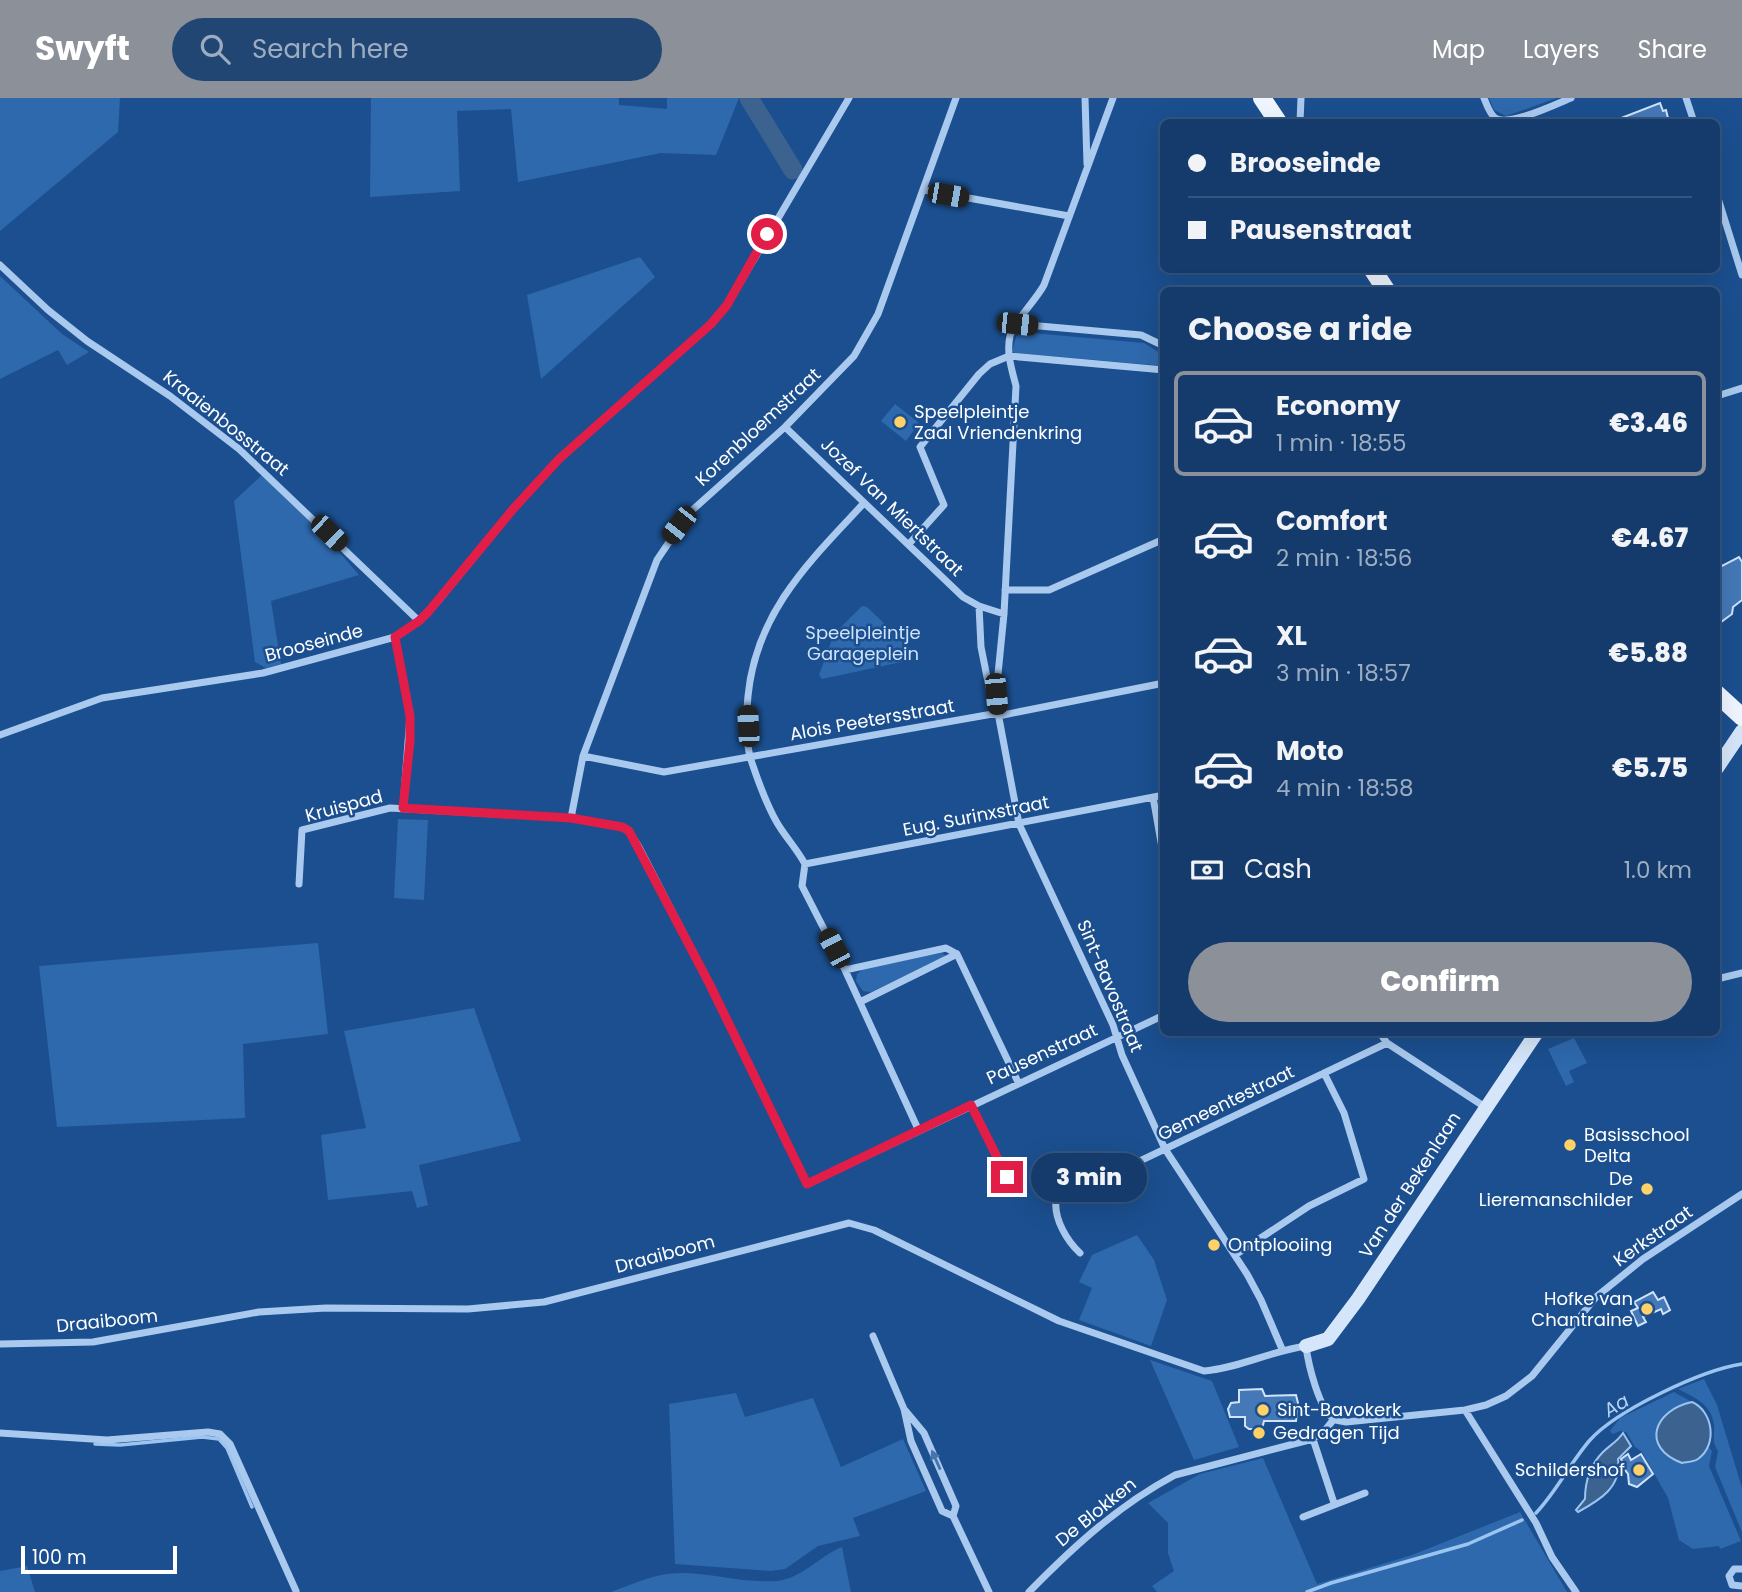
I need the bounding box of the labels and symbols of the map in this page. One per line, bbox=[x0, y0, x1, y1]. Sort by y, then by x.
car bbox=[926, 181, 971, 209]
route start bbox=[751, 218, 783, 250]
car bbox=[996, 311, 1039, 337]
street label: Korenbloemstraat bbox=[690, 362, 826, 491]
street label: Kraaienbosstraat bbox=[158, 364, 295, 481]
place label: Speelpleintje Zaal Vriendenkring bbox=[914, 399, 1082, 445]
marker: Speelpleintje Zaal Vriendenkring bbox=[892, 414, 908, 430]
street label: Jozef Van Miertstraat bbox=[815, 432, 969, 582]
car bbox=[658, 502, 701, 548]
car bbox=[307, 511, 352, 555]
street label: Brooseinde bbox=[262, 617, 366, 668]
park label: Speelpleintje Garageplein bbox=[805, 620, 921, 666]
car bbox=[984, 672, 1009, 716]
street label: Alois Peetersstraat bbox=[788, 693, 956, 746]
car bbox=[737, 704, 760, 748]
street label: Kruispad bbox=[302, 783, 385, 828]
street label: Eug. Surinxstraat bbox=[901, 789, 1051, 842]
street label: Sint-Bavostraat bbox=[1071, 916, 1150, 1056]
car bbox=[815, 925, 854, 971]
street label: Pausenstraat bbox=[982, 1017, 1101, 1090]
street label: Gemeentestraat bbox=[1153, 1059, 1298, 1146]
street label: Van der Bekenlaan bbox=[1353, 1107, 1466, 1263]
place label: Basisschool Delta bbox=[1584, 1122, 1690, 1168]
marker: Basisschool Delta bbox=[1562, 1137, 1578, 1153]
callout: 3 min bbox=[1032, 1152, 1147, 1202]
route end bbox=[991, 1161, 1023, 1193]
place label: De Lieremanschilder bbox=[1479, 1166, 1633, 1212]
marker: De Lieremanschilder bbox=[1639, 1181, 1655, 1197]
street label: Kerkstraat bbox=[1608, 1199, 1697, 1272]
street label: Draaiboom bbox=[612, 1228, 717, 1279]
place label: Ontplooiing bbox=[1228, 1232, 1332, 1257]
marker: Ontplooiing bbox=[1206, 1237, 1222, 1253]
place label: Hofke van Chantraine bbox=[1531, 1286, 1633, 1332]
marker: Hofke van Chantraine bbox=[1639, 1301, 1655, 1317]
street label: Draaiboom bbox=[55, 1303, 159, 1338]
water label: Aa bbox=[1597, 1387, 1634, 1424]
place label: Sint-Bavokerk bbox=[1277, 1397, 1402, 1422]
marker: Sint-Bavokerk bbox=[1255, 1402, 1271, 1418]
place label: Gedragen Tijd bbox=[1273, 1420, 1400, 1445]
marker: Gedragen Tijd bbox=[1251, 1425, 1267, 1441]
one-way arrow bbox=[930, 1450, 941, 1471]
place label: Schildershof bbox=[1515, 1457, 1625, 1482]
marker: Schildershof bbox=[1631, 1462, 1647, 1478]
street label: De Blokken bbox=[1050, 1471, 1141, 1552]
scale bar bbox=[21, 1543, 177, 1575]

